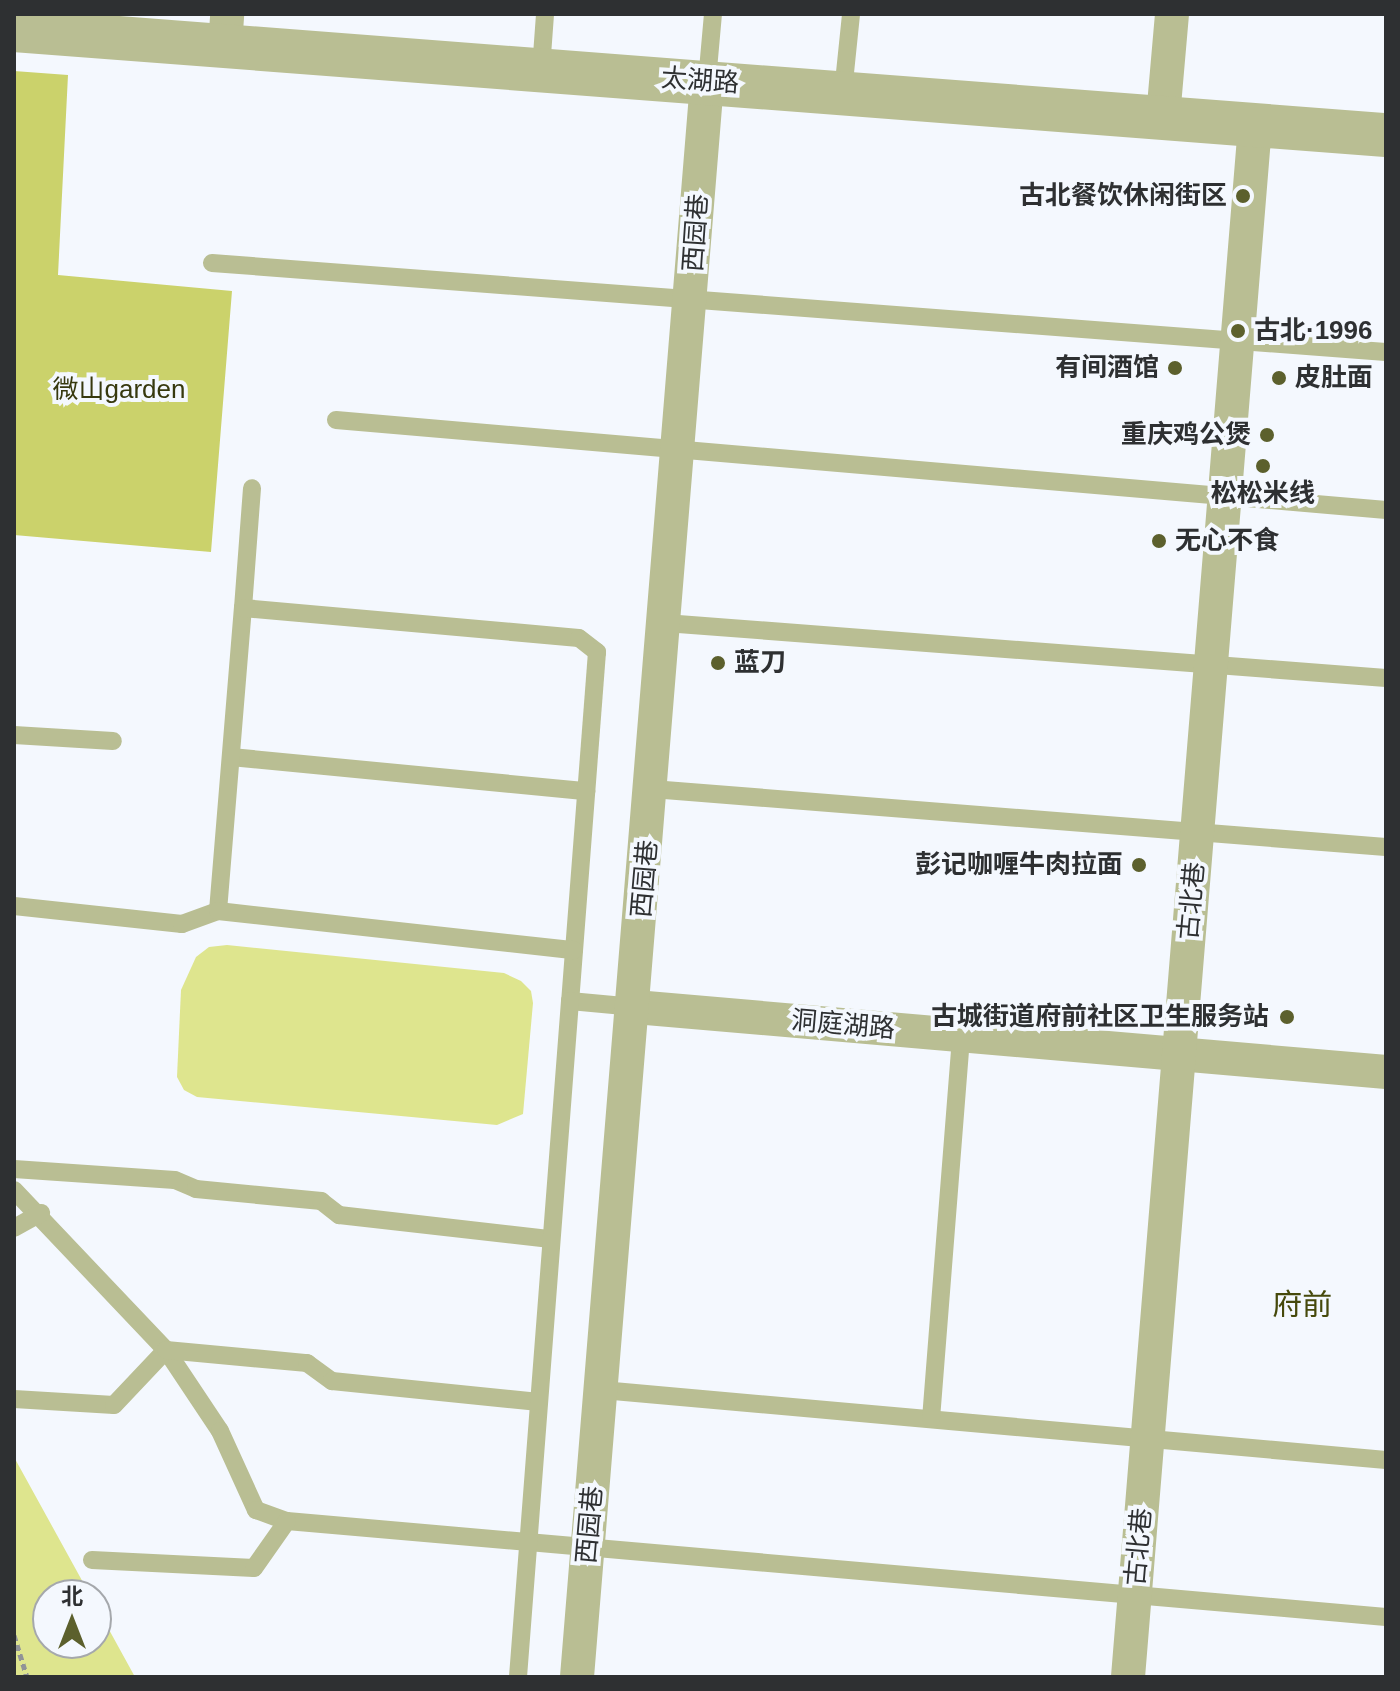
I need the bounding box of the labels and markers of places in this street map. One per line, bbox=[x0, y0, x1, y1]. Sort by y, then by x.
place label: 古北餐饮休闲街区 bbox=[1019, 180, 1227, 212]
marker: 古北餐饮休闲街区 bbox=[1234, 187, 1252, 205]
place label: 古北·1996 bbox=[1254, 315, 1372, 347]
marker: 古北·1996 bbox=[1229, 322, 1247, 340]
place label: 有间酒馆 bbox=[1055, 352, 1159, 384]
marker: 有间酒馆 bbox=[1166, 359, 1184, 377]
place label: 皮肚面 bbox=[1295, 362, 1373, 394]
marker: 皮肚面 bbox=[1270, 369, 1288, 387]
place label: 重庆鸡公煲 bbox=[1121, 419, 1251, 451]
marker: 重庆鸡公煲 bbox=[1258, 426, 1276, 444]
marker: 松松米线 bbox=[1254, 457, 1272, 475]
place label: 松松米线 bbox=[1211, 478, 1315, 510]
place label: 无心不食 bbox=[1175, 525, 1279, 557]
marker: 无心不食 bbox=[1150, 532, 1168, 550]
place label: 蓝刀 bbox=[734, 647, 786, 679]
marker: 蓝刀 bbox=[709, 654, 727, 672]
place label: 彭记咖喱牛肉拉面 bbox=[915, 849, 1123, 881]
marker: 彭记咖喱牛肉拉面 bbox=[1130, 856, 1148, 874]
place label: 古城街道府前社区卫生服务站 bbox=[931, 1001, 1269, 1033]
marker: 古城街道府前社区卫生服务站 bbox=[1276, 1006, 1298, 1028]

